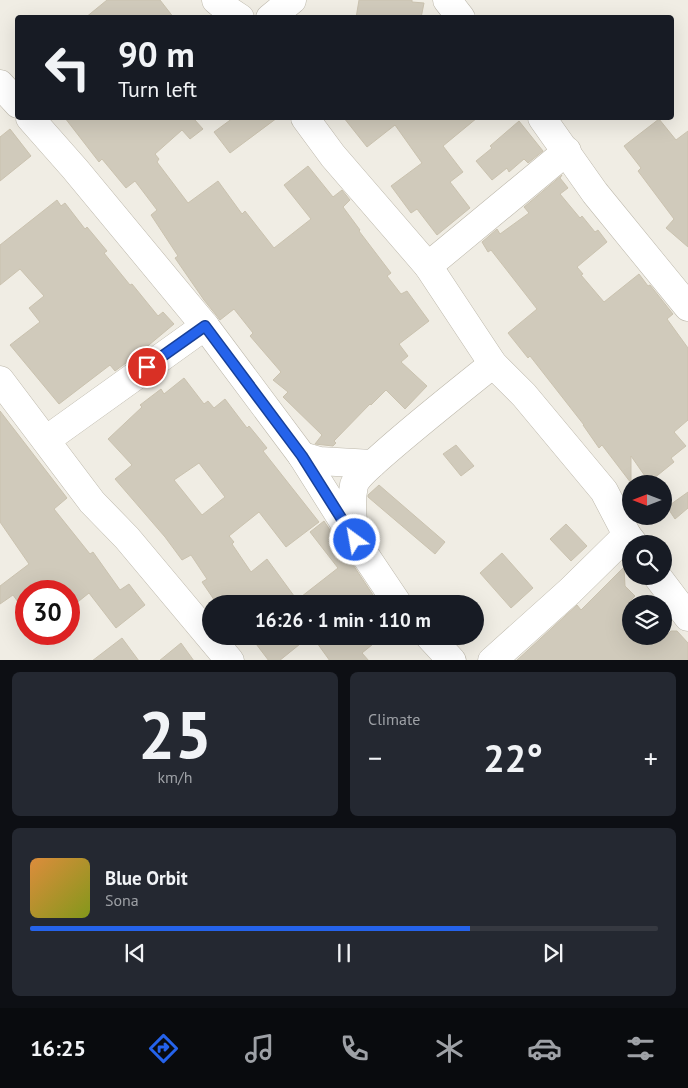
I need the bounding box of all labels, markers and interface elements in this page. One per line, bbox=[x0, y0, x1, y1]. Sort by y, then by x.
text: 90 m bbox=[118, 31, 195, 77]
icon: left bbox=[35, 35, 100, 100]
text: Turn left bbox=[118, 75, 197, 103]
pin bbox=[126, 346, 168, 388]
icon: arrive bbox=[133, 353, 161, 381]
north arrow bbox=[622, 475, 672, 525]
map controls bbox=[622, 475, 672, 645]
position arrow bbox=[328, 513, 380, 565]
button: search bbox=[622, 535, 672, 585]
speed limit sign: 30 bbox=[15, 580, 80, 645]
button: layers bbox=[622, 595, 672, 645]
text: 16:26 · 1 min · 110 m bbox=[255, 608, 431, 632]
text: 25 bbox=[138, 692, 212, 776]
text: Climate bbox=[368, 709, 420, 729]
text: 22° bbox=[483, 733, 543, 782]
text: − bbox=[368, 739, 382, 776]
text: + bbox=[644, 739, 658, 776]
text: km/h bbox=[157, 767, 193, 787]
text: Blue Orbit bbox=[105, 866, 188, 890]
text: Sona bbox=[105, 890, 139, 910]
icon: previous bbox=[121, 939, 149, 967]
icon: pause bbox=[330, 939, 358, 967]
icon: next bbox=[539, 939, 567, 967]
icon: directions bbox=[146, 1031, 181, 1066]
icon: music bbox=[242, 1031, 277, 1066]
icon: phone bbox=[337, 1031, 372, 1066]
icon: climate bbox=[432, 1031, 467, 1066]
icon: car bbox=[527, 1031, 562, 1066]
icon: filters bbox=[623, 1031, 658, 1066]
text: 16:25 bbox=[30, 1034, 86, 1062]

